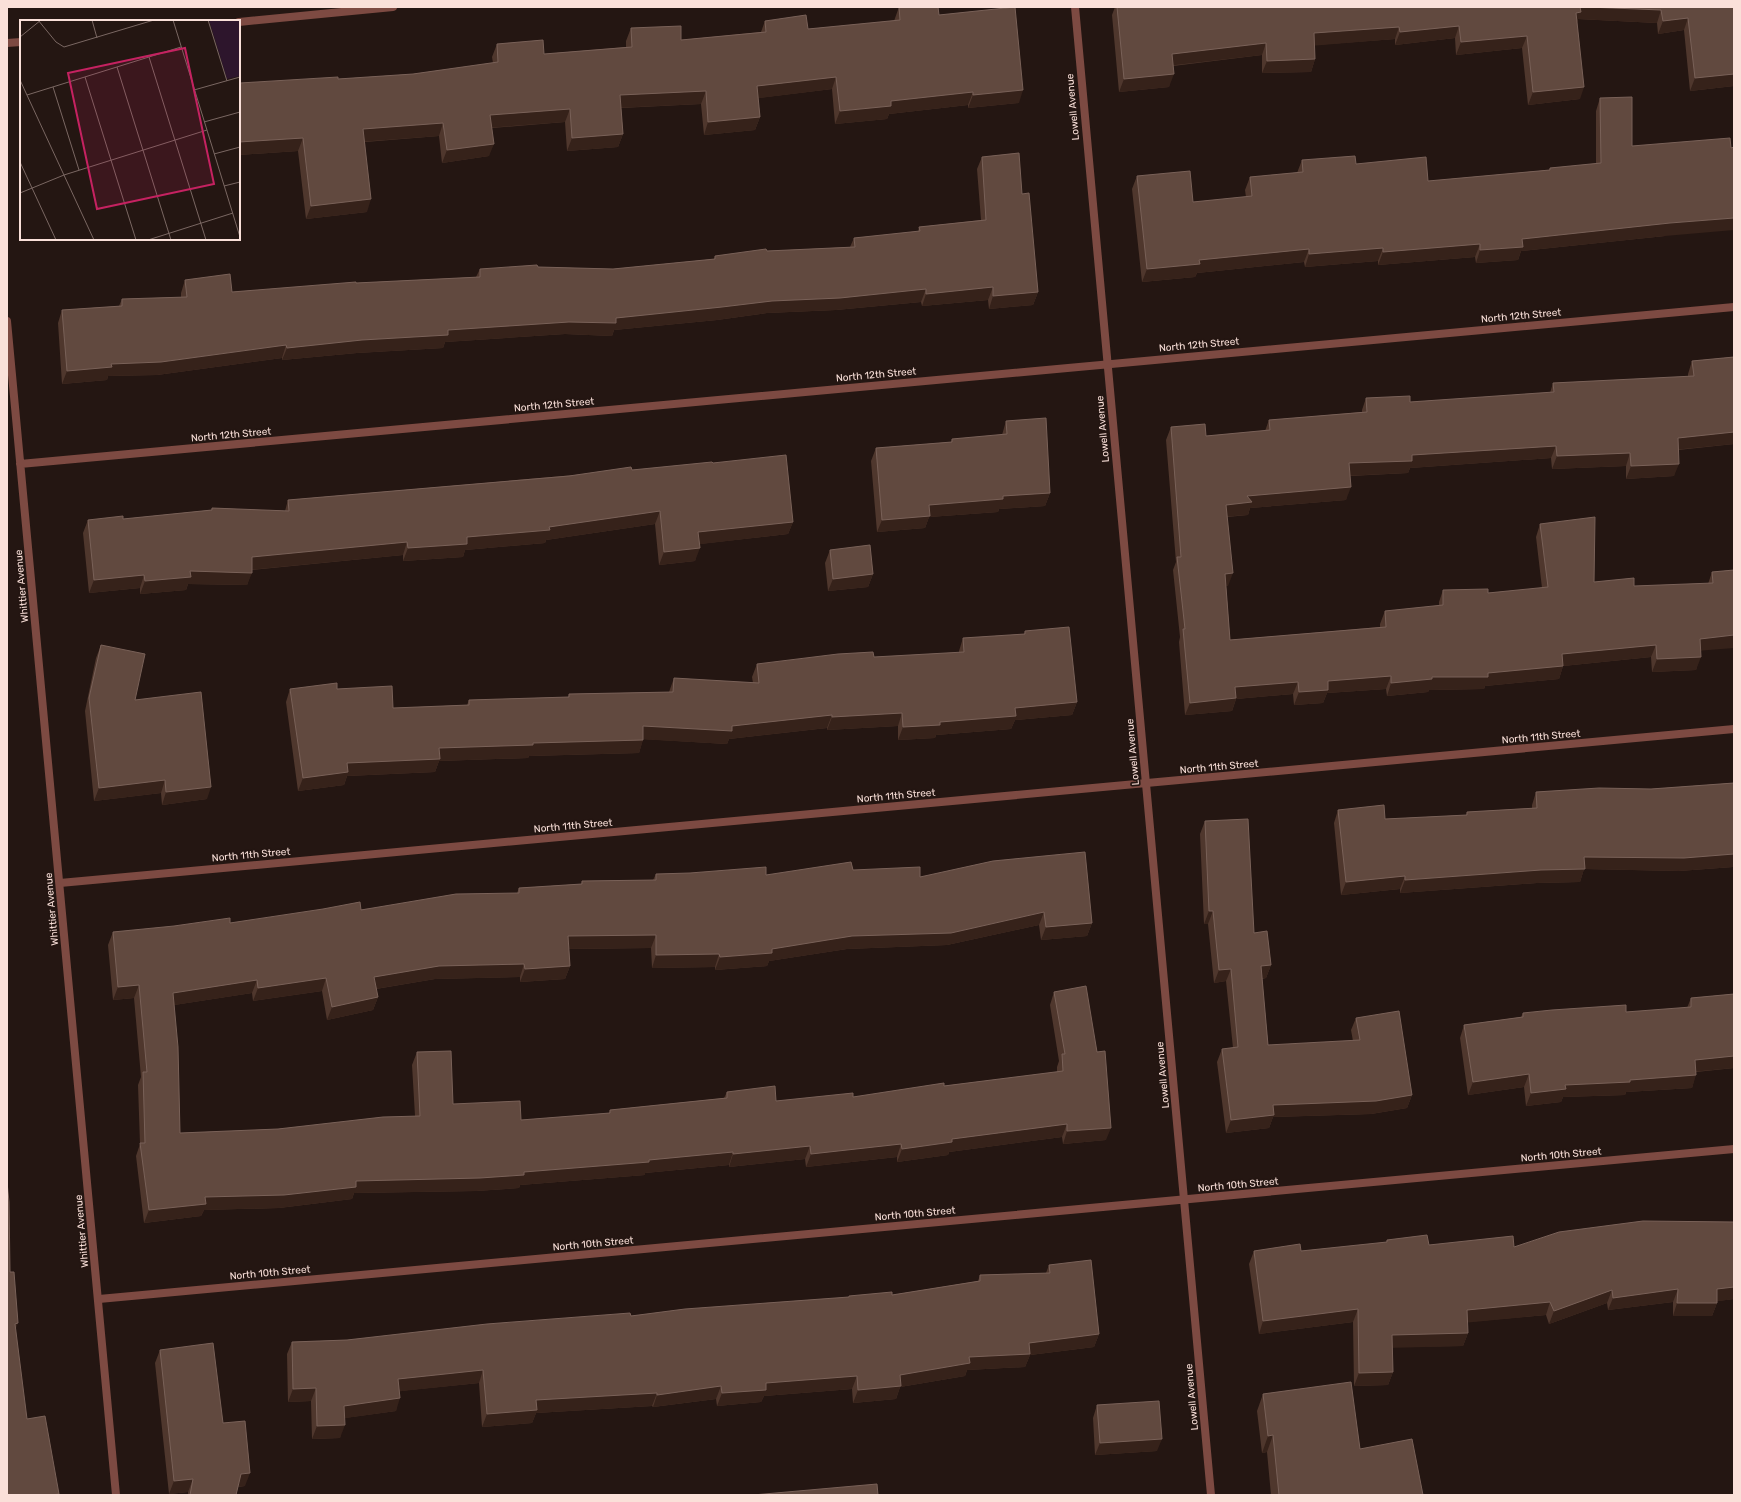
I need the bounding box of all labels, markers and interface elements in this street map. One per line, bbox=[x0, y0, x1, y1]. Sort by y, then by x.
inset map bbox=[20, 20, 240, 240]
street label: Lowell Avenue bbox=[1064, 73, 1082, 141]
street label: North 12th Street bbox=[1480, 307, 1562, 325]
street label: North 12th Street bbox=[1158, 336, 1240, 354]
street label: North 12th Street bbox=[835, 366, 917, 384]
street label: Lowell Avenue bbox=[1094, 395, 1112, 463]
street label: North 12th Street bbox=[513, 396, 595, 414]
street label: North 12th Street bbox=[190, 426, 272, 444]
street label: Whittier Avenue bbox=[13, 549, 31, 623]
street label: Lowell Avenue bbox=[1124, 718, 1142, 786]
street label: North 11th Street bbox=[1501, 728, 1581, 746]
street label: North 11th Street bbox=[1179, 758, 1259, 776]
street label: North 11th Street bbox=[856, 787, 936, 805]
street label: North 11th Street bbox=[533, 817, 613, 835]
street label: North 11th Street bbox=[211, 846, 291, 864]
street label: Whittier Avenue bbox=[43, 872, 61, 946]
street label: Lowell Avenue bbox=[1154, 1041, 1172, 1109]
street label: North 10th Street bbox=[1520, 1145, 1602, 1165]
street label: North 10th Street bbox=[1197, 1175, 1279, 1195]
street label: Whittier Avenue bbox=[73, 1194, 91, 1268]
street label: North 10th Street bbox=[874, 1204, 956, 1224]
street label: North 10th Street bbox=[552, 1234, 634, 1254]
street label: North 10th Street bbox=[229, 1263, 311, 1283]
street label: Lowell Avenue bbox=[1183, 1363, 1201, 1431]

